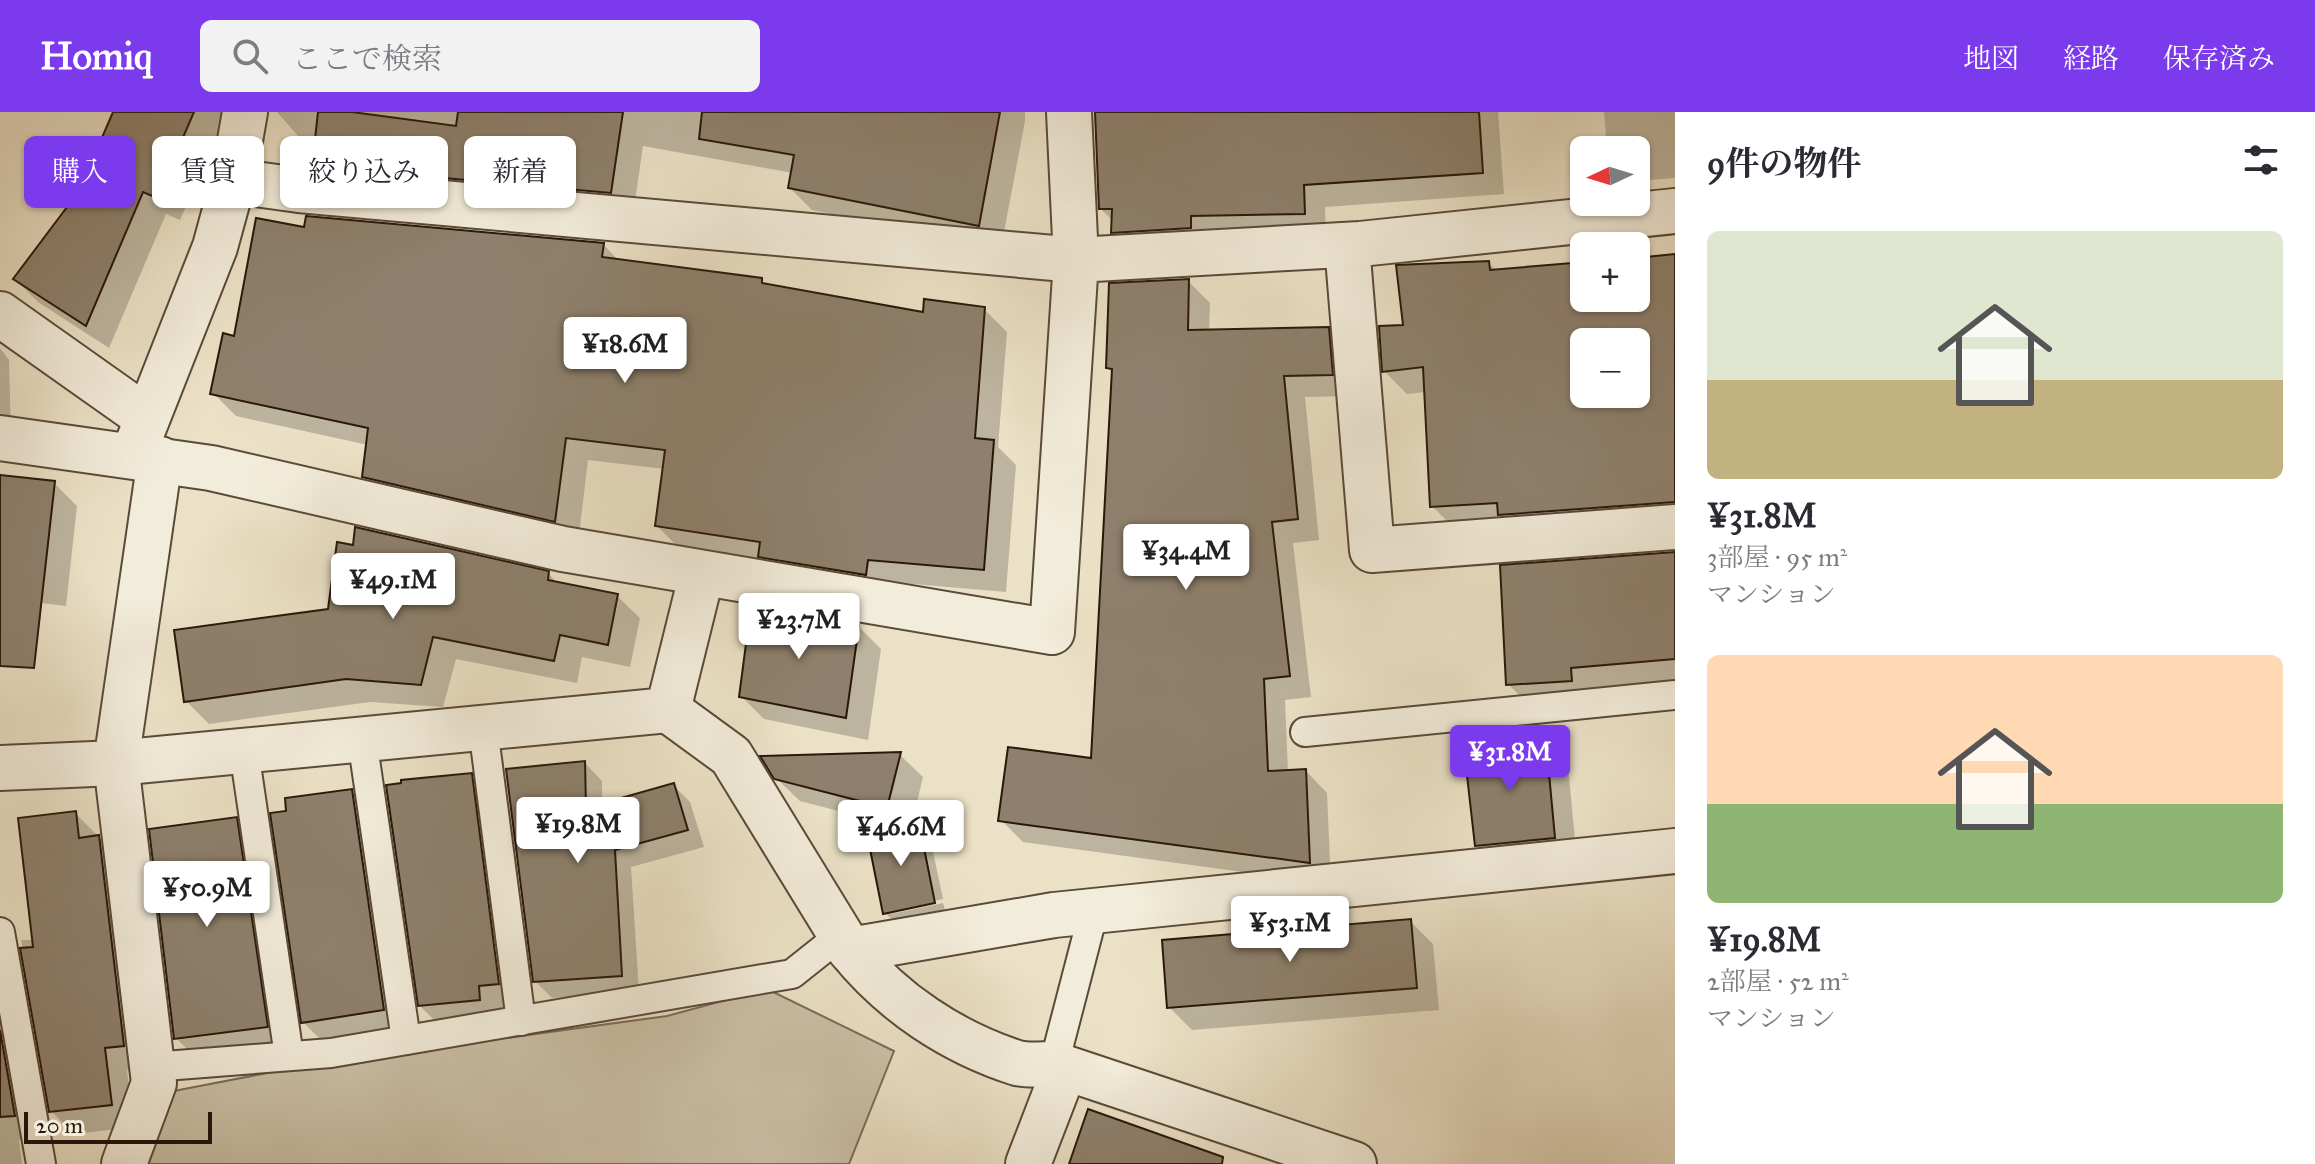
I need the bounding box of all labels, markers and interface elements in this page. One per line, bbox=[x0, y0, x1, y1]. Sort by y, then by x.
search box bbox=[200, 20, 760, 92]
text: Homiq bbox=[40, 33, 152, 79]
icon: search bbox=[228, 34, 272, 78]
text: ここで検索 bbox=[292, 41, 442, 77]
text: 地図 bbox=[1963, 41, 2019, 76]
text: 経路 bbox=[2063, 41, 2119, 76]
text: 保存済み bbox=[2163, 41, 2275, 76]
chip: 購入 bbox=[24, 136, 136, 208]
chip: 賃貸 bbox=[152, 136, 264, 208]
chip: 絞り込み bbox=[280, 136, 448, 208]
chip: 新着 bbox=[464, 136, 576, 208]
north arrow bbox=[1570, 136, 1650, 216]
map controls bbox=[1570, 136, 1650, 408]
icon: filters bbox=[2239, 138, 2283, 182]
text: 9件の物件 bbox=[1707, 143, 1861, 184]
button: + bbox=[1570, 232, 1650, 312]
icon: home bbox=[1923, 283, 2067, 427]
pin: ¥18.6M bbox=[560, 317, 690, 385]
text: ¥18.6M bbox=[582, 327, 668, 359]
button: − bbox=[1570, 328, 1650, 408]
text: ¥31.8M bbox=[1707, 495, 1817, 536]
pin: ¥34.4M bbox=[1121, 524, 1251, 592]
text: ¥34.4M bbox=[1141, 534, 1231, 566]
text: 3部屋 · 95 m² bbox=[1707, 541, 1847, 573]
pin: ¥49.1M bbox=[328, 553, 458, 621]
text: ¥49.1M bbox=[349, 563, 437, 595]
text: マンション bbox=[1707, 578, 1836, 610]
pin: ¥23.7M bbox=[734, 593, 864, 661]
text: ¥23.7M bbox=[757, 603, 841, 635]
icon: home bbox=[1923, 707, 2067, 851]
pin: ¥31.8M bbox=[1445, 725, 1575, 793]
text: ¥31.8M bbox=[1468, 735, 1552, 767]
pin: ¥19.8M bbox=[513, 797, 643, 865]
pin: ¥46.6M bbox=[836, 800, 966, 868]
text: ¥19.8M bbox=[534, 807, 622, 839]
text: ¥46.6M bbox=[856, 810, 946, 842]
pin: ¥50.9M bbox=[142, 861, 272, 929]
text: ¥50.9M bbox=[162, 871, 252, 903]
pin: ¥53.1M bbox=[1225, 896, 1355, 964]
text: ¥53.1M bbox=[1249, 906, 1331, 938]
text: ¥19.8M bbox=[1707, 919, 1821, 960]
text: 2部屋 · 52 m² bbox=[1707, 965, 1849, 997]
text: マンション bbox=[1707, 1002, 1836, 1034]
scale bar bbox=[24, 1108, 212, 1144]
text: 20 m bbox=[36, 1112, 83, 1139]

